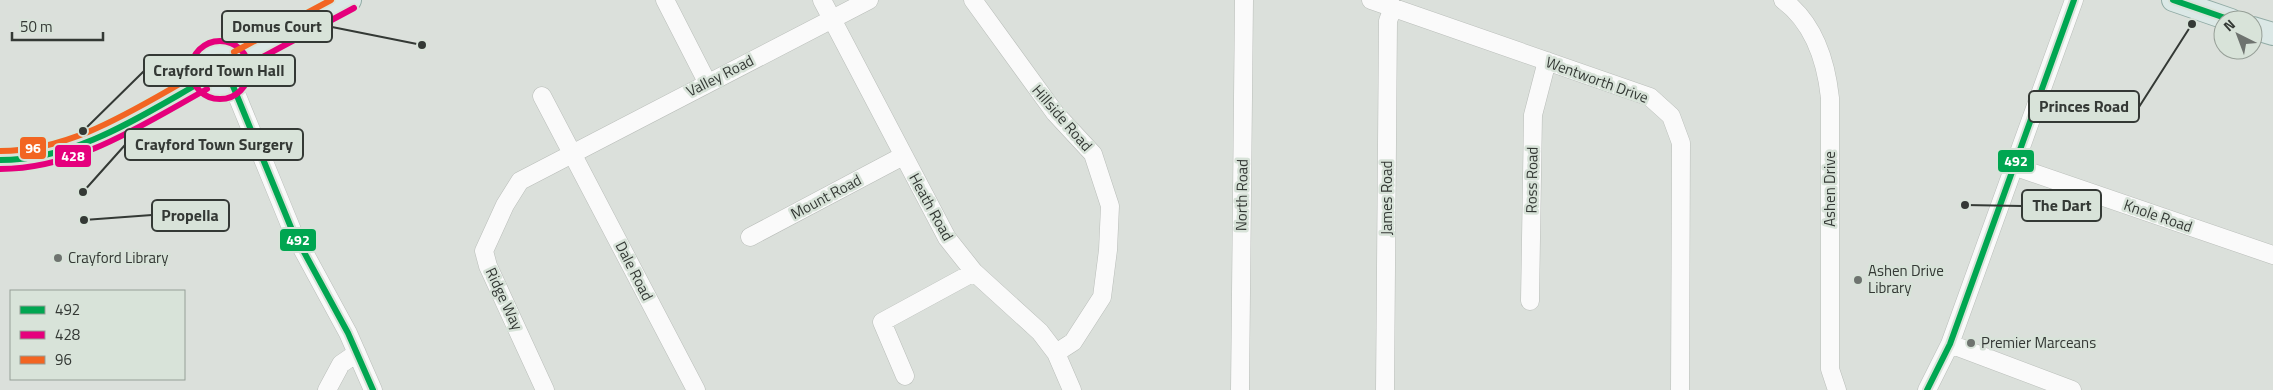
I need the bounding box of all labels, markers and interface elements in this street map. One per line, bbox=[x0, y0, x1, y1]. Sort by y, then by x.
scale bar bbox=[12, 10, 104, 42]
north arrow bbox=[2213, 10, 2263, 60]
callout: Domus Court bbox=[222, 11, 332, 42]
text: Domus Court bbox=[232, 14, 322, 38]
text: N bbox=[2218, 14, 2240, 36]
text: 50 m bbox=[20, 15, 53, 38]
street label: Valley Road bbox=[682, 49, 758, 102]
street label: Wentworth Drive bbox=[1543, 50, 1652, 109]
callout: Crayford Town Hall bbox=[144, 55, 295, 86]
text: Crayford Town Hall bbox=[153, 58, 285, 82]
street label: Hillside Road bbox=[1027, 79, 1098, 156]
callout: Princes Road bbox=[2029, 91, 2139, 122]
text: Princes Road bbox=[2039, 94, 2129, 118]
callout: Crayford Town Surgery bbox=[125, 129, 303, 160]
text: Crayford Town Surgery bbox=[135, 132, 293, 156]
line badge: 96 bbox=[19, 136, 47, 160]
text: 96 bbox=[25, 137, 41, 158]
line badge: 428 bbox=[54, 144, 92, 168]
text: 428 bbox=[61, 145, 85, 166]
street label: Ross Road bbox=[1519, 146, 1544, 214]
line badge: 492 bbox=[1997, 149, 2035, 173]
text: 492 bbox=[2004, 150, 2028, 171]
street label: Ashen Drive bbox=[1818, 151, 1841, 227]
street label: North Road bbox=[1229, 159, 1254, 231]
street label: James Road bbox=[1375, 161, 1398, 235]
street label: Mount Road bbox=[786, 168, 865, 225]
street label: Heath Road bbox=[903, 169, 959, 245]
callout: The Dart bbox=[2022, 190, 2101, 221]
text: The Dart bbox=[2032, 193, 2092, 217]
street label: Knole Road bbox=[2121, 193, 2196, 238]
callout: Propella bbox=[152, 200, 229, 231]
text: Propella bbox=[161, 203, 219, 227]
line badge: 492 bbox=[279, 228, 317, 252]
text: 492 bbox=[286, 229, 310, 250]
street label: Dale Road bbox=[610, 237, 659, 305]
place label: Crayford Library bbox=[68, 246, 168, 269]
marker: Crayford Library bbox=[52, 252, 64, 264]
place label: Ashen Drive Library bbox=[1868, 259, 1944, 299]
street label: Ridge Way bbox=[480, 264, 529, 334]
marker: Ashen Drive Library bbox=[1852, 274, 1864, 286]
legend bbox=[10, 290, 185, 380]
text: 492 bbox=[55, 298, 80, 321]
text: 428 bbox=[55, 323, 80, 346]
place label: Premier Marceans bbox=[1981, 331, 2096, 354]
marker: Premier Marceans bbox=[1965, 337, 1977, 349]
text: 96 bbox=[55, 348, 72, 371]

